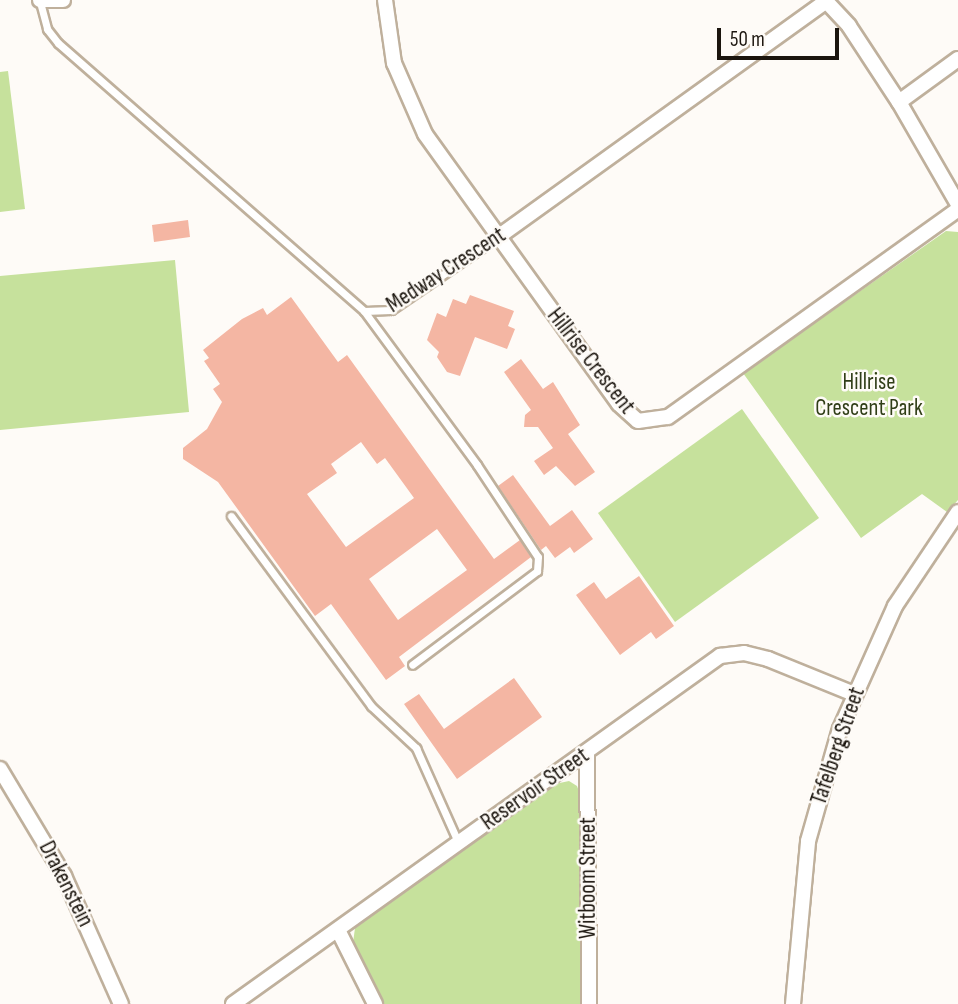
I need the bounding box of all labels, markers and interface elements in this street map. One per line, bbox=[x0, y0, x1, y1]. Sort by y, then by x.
scale bar bbox=[720, 14, 842, 58]
text: 50 m bbox=[730, 27, 765, 52]
street label: Medway Crescent bbox=[381, 221, 511, 319]
street label: Hillrise Crescent bbox=[541, 303, 641, 419]
park label: Hillrise Crescent Park bbox=[815, 368, 923, 422]
street label: Tafelberg Street bbox=[805, 684, 871, 808]
street label: Reservoir Street bbox=[476, 742, 594, 836]
street label: Witboom Street bbox=[574, 817, 602, 939]
street label: Drakenstein bbox=[33, 837, 99, 931]

